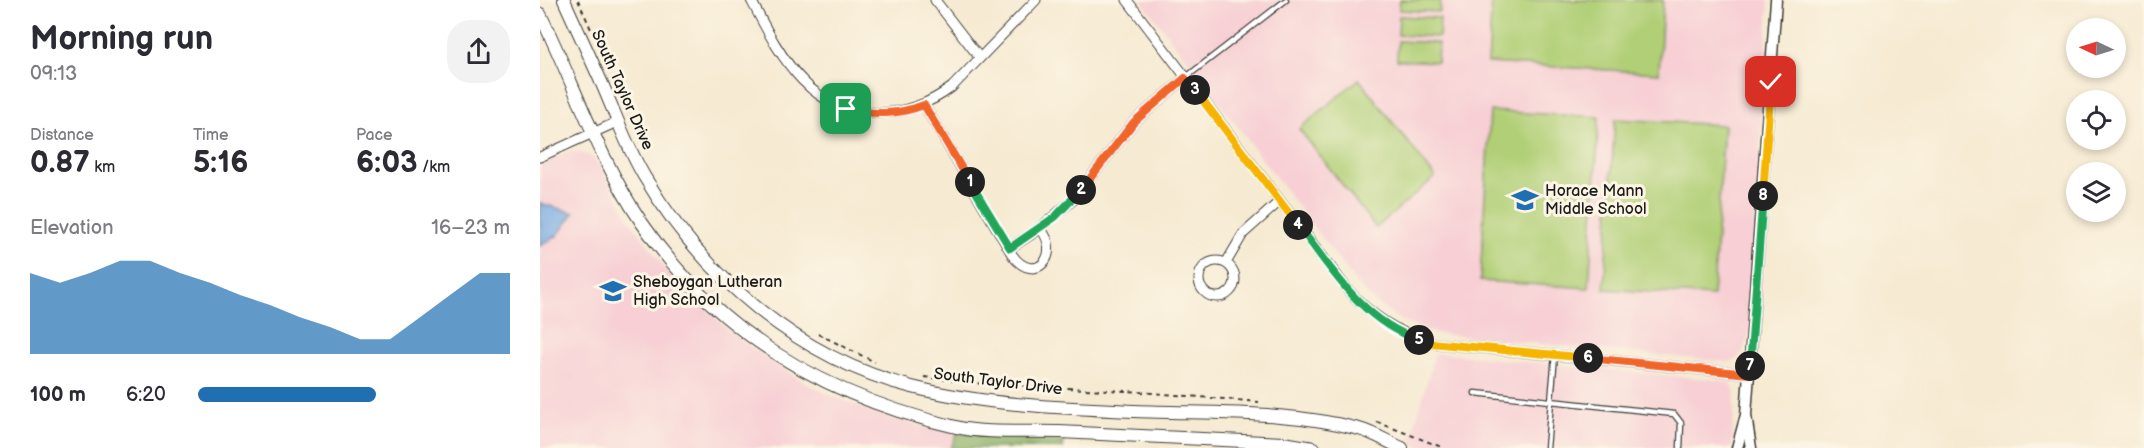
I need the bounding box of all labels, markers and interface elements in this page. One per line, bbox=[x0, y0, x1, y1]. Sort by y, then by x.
north arrow bbox=[2066, 18, 2126, 78]
map controls bbox=[2066, 18, 2126, 222]
text: Morning run bbox=[30, 19, 213, 59]
button: share bbox=[447, 20, 510, 83]
street label: South Taylor Drive bbox=[587, 27, 657, 154]
pin bbox=[1745, 56, 1796, 107]
text: 09:13 bbox=[30, 62, 77, 86]
icon: check bbox=[1754, 65, 1787, 98]
pin: 3 bbox=[1180, 75, 1210, 105]
text: 3 bbox=[1190, 80, 1200, 99]
pin bbox=[820, 83, 871, 134]
button: locate bbox=[2066, 90, 2126, 150]
icon: arrive bbox=[829, 92, 862, 125]
text: Distance bbox=[30, 126, 94, 145]
text: Time bbox=[193, 126, 228, 145]
text: Pace bbox=[356, 126, 392, 145]
text: 0.87 bbox=[30, 145, 90, 181]
text: 5:16 bbox=[193, 145, 248, 181]
text: 6:03 bbox=[356, 145, 418, 181]
text: km bbox=[90, 158, 115, 177]
text: /km bbox=[418, 158, 450, 177]
button: layers bbox=[2066, 162, 2126, 222]
pin: 1 bbox=[955, 167, 985, 197]
text: 1 bbox=[967, 172, 973, 191]
pin: 2 bbox=[1066, 175, 1096, 205]
text: 2 bbox=[1076, 180, 1086, 199]
pin: 8 bbox=[1748, 181, 1778, 211]
place label: Horace Mann Middle School bbox=[1545, 182, 1647, 219]
school or university icon: Horace Mann Middle School bbox=[1510, 185, 1540, 215]
text: 8 bbox=[1758, 186, 1768, 205]
pin: 4 bbox=[1283, 210, 1313, 240]
text: 4 bbox=[1293, 215, 1303, 234]
text: Elevation bbox=[30, 216, 113, 240]
text: 16–23 m bbox=[431, 216, 510, 240]
place label: Sheboygan Lutheran High School bbox=[633, 273, 782, 310]
school or university icon: Sheboygan Lutheran High School bbox=[598, 276, 628, 306]
pin: 5 bbox=[1404, 325, 1434, 355]
text: 5 bbox=[1414, 330, 1424, 349]
pin: 6 bbox=[1573, 343, 1603, 373]
text: 6 bbox=[1583, 348, 1593, 367]
pin: 7 bbox=[1735, 351, 1765, 381]
text: 7 bbox=[1746, 356, 1754, 375]
street label: South Taylor Drive bbox=[933, 365, 1064, 399]
text: 100 m bbox=[30, 383, 86, 407]
text: 6:20 bbox=[126, 383, 166, 407]

